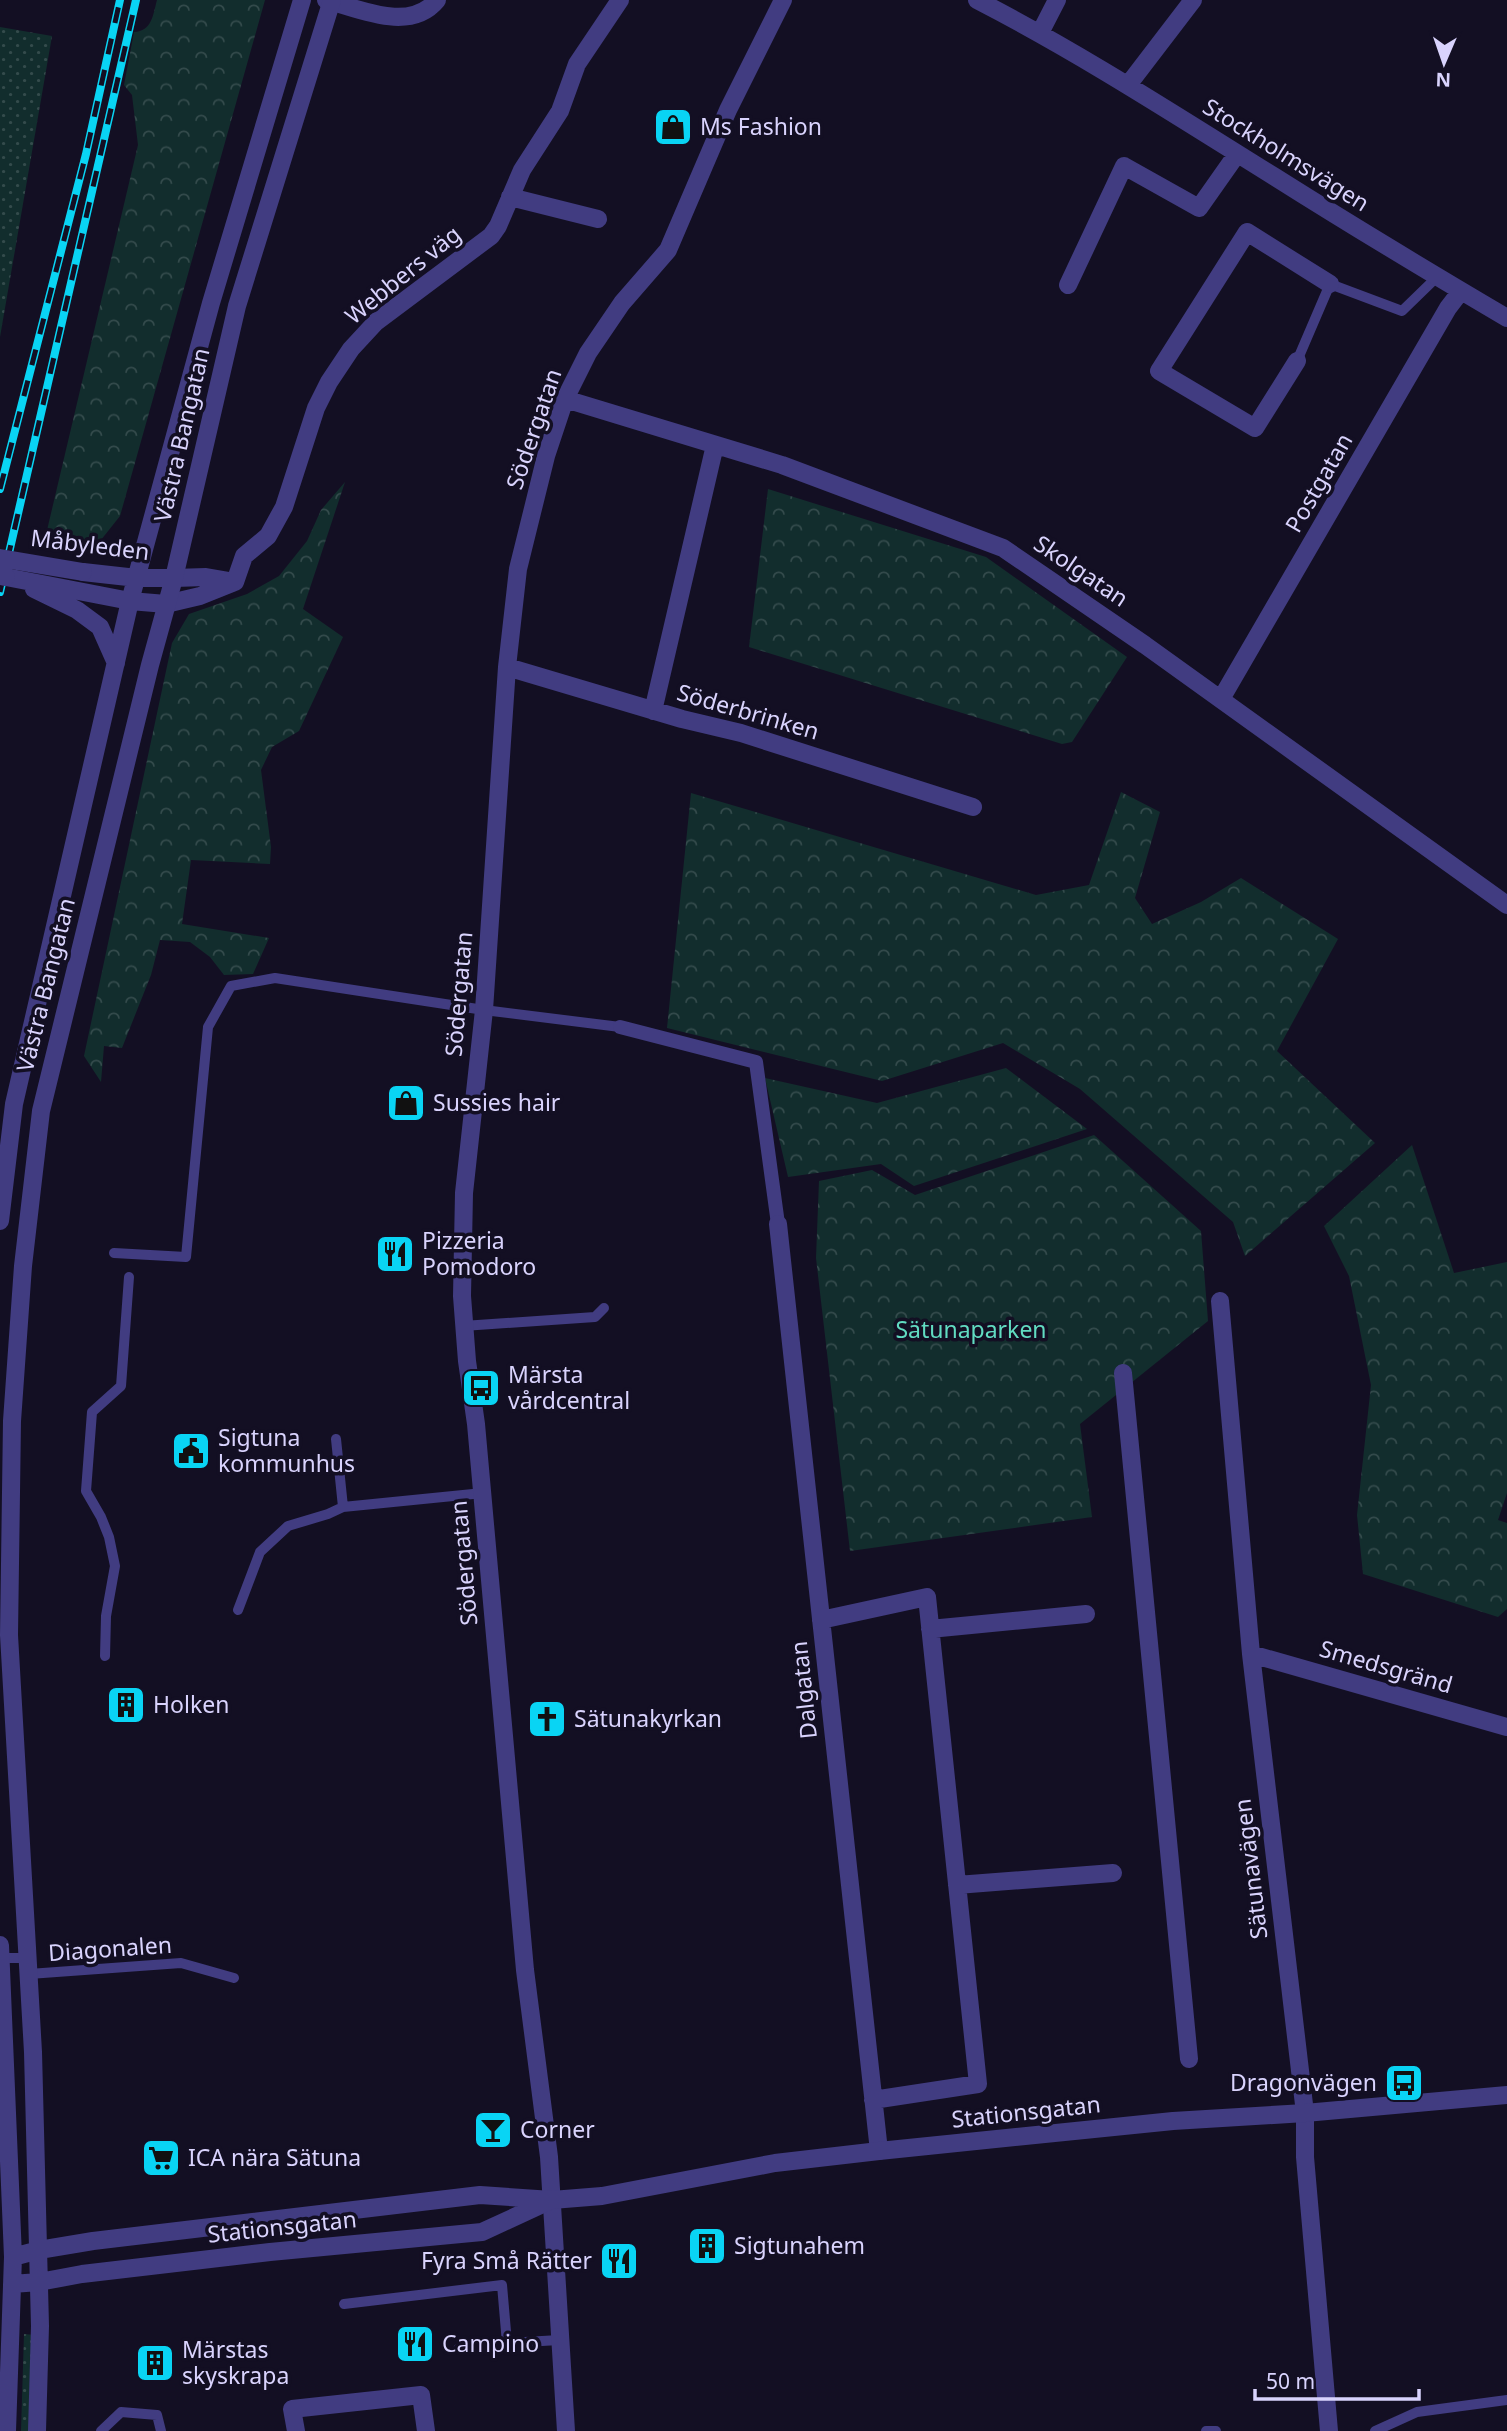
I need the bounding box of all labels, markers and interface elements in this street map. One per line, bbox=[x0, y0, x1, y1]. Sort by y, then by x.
north arrow bbox=[1409, 28, 1479, 98]
text: N bbox=[1435, 67, 1452, 93]
street label: Stockholmsvägen bbox=[1197, 90, 1376, 218]
shop icon: Ms Fashion bbox=[652, 106, 694, 148]
place label: Ms Fashion bbox=[700, 110, 822, 142]
street label: Webbers väg bbox=[338, 218, 467, 331]
street label: Västra Bangatan bbox=[145, 344, 217, 525]
street label: Södergatan bbox=[498, 364, 569, 493]
street label: Postgatan bbox=[1277, 427, 1359, 538]
street label: Måbyleden bbox=[29, 521, 151, 567]
street label: Skolgatan bbox=[1028, 527, 1135, 613]
street label: Söderbrinken bbox=[673, 675, 823, 747]
street label: Västra Bangatan bbox=[8, 895, 82, 1075]
street label: Södergatan bbox=[437, 930, 479, 1058]
shop icon: Sussies hair bbox=[385, 1082, 427, 1124]
place label: Sussies hair bbox=[433, 1086, 561, 1118]
place label: Pizzeria Pomodoro bbox=[422, 1224, 536, 1282]
restaurant icon: Pizzeria Pomodoro bbox=[374, 1233, 416, 1275]
park label: Sätunaparken bbox=[895, 1313, 1047, 1345]
place label: Märsta vårdcentral bbox=[508, 1358, 630, 1416]
bus stop icon: Märsta vårdcentral bbox=[460, 1367, 502, 1409]
place label: Sigtuna kommunhus bbox=[218, 1421, 355, 1479]
public building icon: Sigtuna kommunhus bbox=[170, 1430, 212, 1472]
street label: Södergatan bbox=[442, 1499, 484, 1627]
street label: Smedsgränd bbox=[1316, 1632, 1456, 1700]
street label: Dalgatan bbox=[782, 1640, 824, 1741]
building icon: Holken bbox=[105, 1684, 147, 1726]
place label: Holken bbox=[153, 1688, 229, 1720]
church icon: Sätunakyrkan bbox=[526, 1698, 568, 1740]
place label: Sätunakyrkan bbox=[574, 1702, 722, 1734]
street label: Sätunavägen bbox=[1226, 1797, 1274, 1941]
street label: Diagonalen bbox=[47, 1928, 173, 1968]
bus stop icon: Dragonvägen bbox=[1383, 2062, 1425, 2104]
place label: Dragonvägen bbox=[1230, 2066, 1377, 2098]
street label: Stationsgatan bbox=[950, 2087, 1102, 2135]
bar icon: Corner bbox=[472, 2109, 514, 2151]
place label: Corner bbox=[520, 2113, 595, 2145]
supermarket icon: ICA nära Sätuna bbox=[140, 2137, 182, 2179]
place label: ICA nära Sätuna bbox=[188, 2141, 361, 2173]
street label: Stationsgatan bbox=[206, 2202, 358, 2250]
building icon: Sigtunahem bbox=[686, 2225, 728, 2267]
place label: Sigtunahem bbox=[734, 2229, 865, 2261]
restaurant icon: Fyra Små Rätter bbox=[598, 2240, 640, 2282]
place label: Fyra Små Rätter bbox=[421, 2244, 593, 2276]
restaurant icon: Campino bbox=[394, 2323, 436, 2365]
place label: Campino bbox=[442, 2327, 539, 2359]
place label: Märstas skyskrapa bbox=[182, 2333, 289, 2391]
building icon: Märstas skyskrapa bbox=[134, 2342, 176, 2384]
scale bar bbox=[1255, 2358, 1420, 2402]
text: 50 m bbox=[1266, 2367, 1315, 2395]

